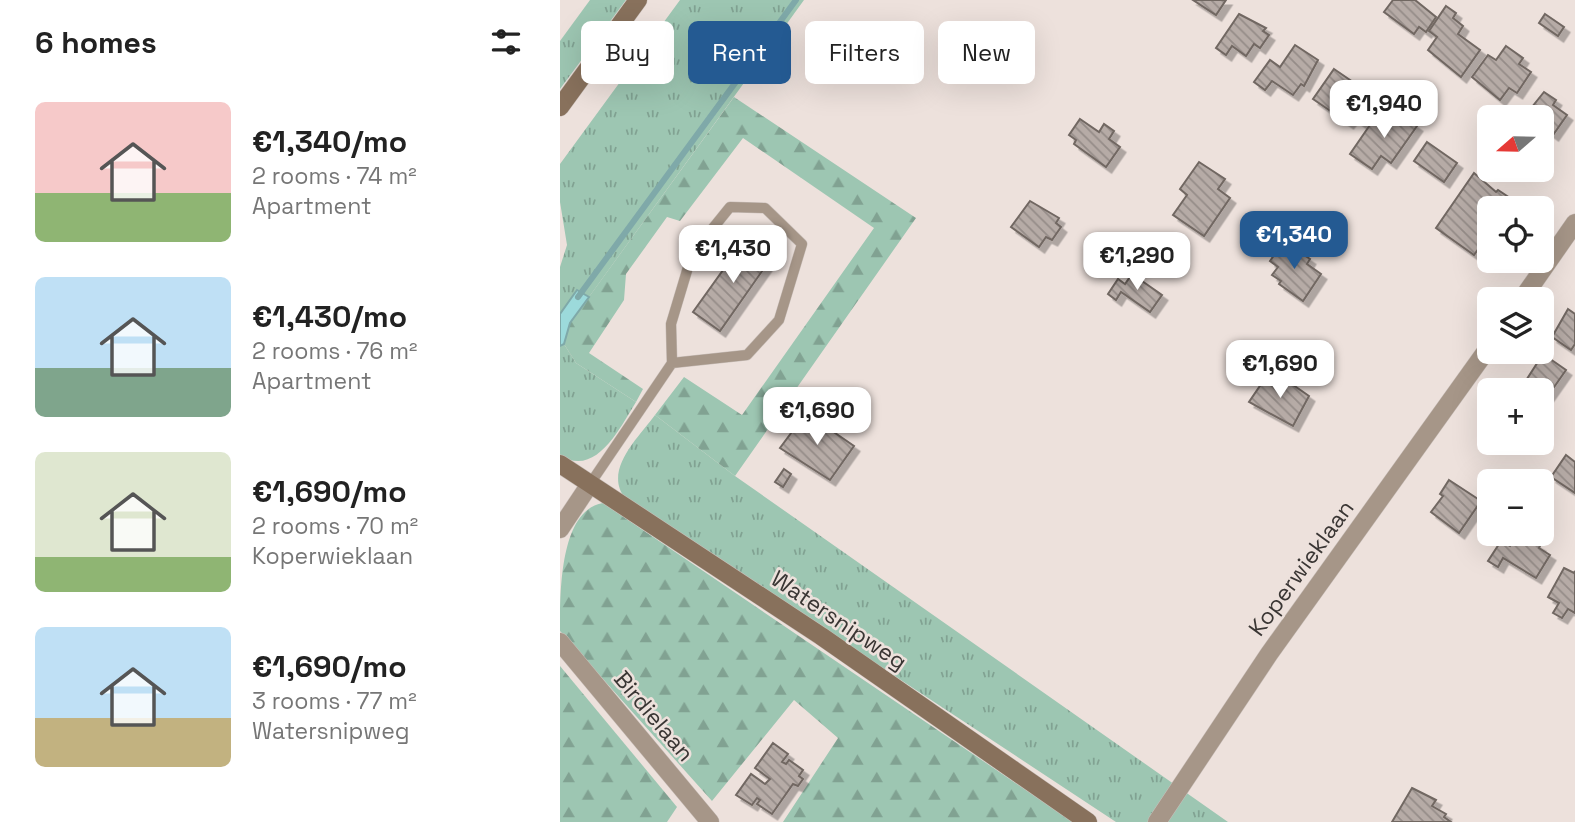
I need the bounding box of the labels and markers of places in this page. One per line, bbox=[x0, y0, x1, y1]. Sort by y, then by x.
pin: €1,940 bbox=[1327, 80, 1441, 140]
pin: €1,340 bbox=[1237, 212, 1351, 271]
pin: €1,430 bbox=[676, 226, 790, 285]
pin: €1,290 bbox=[1080, 232, 1194, 292]
pin: €1,690 bbox=[1223, 340, 1337, 400]
pin: €1,690 bbox=[760, 388, 874, 447]

